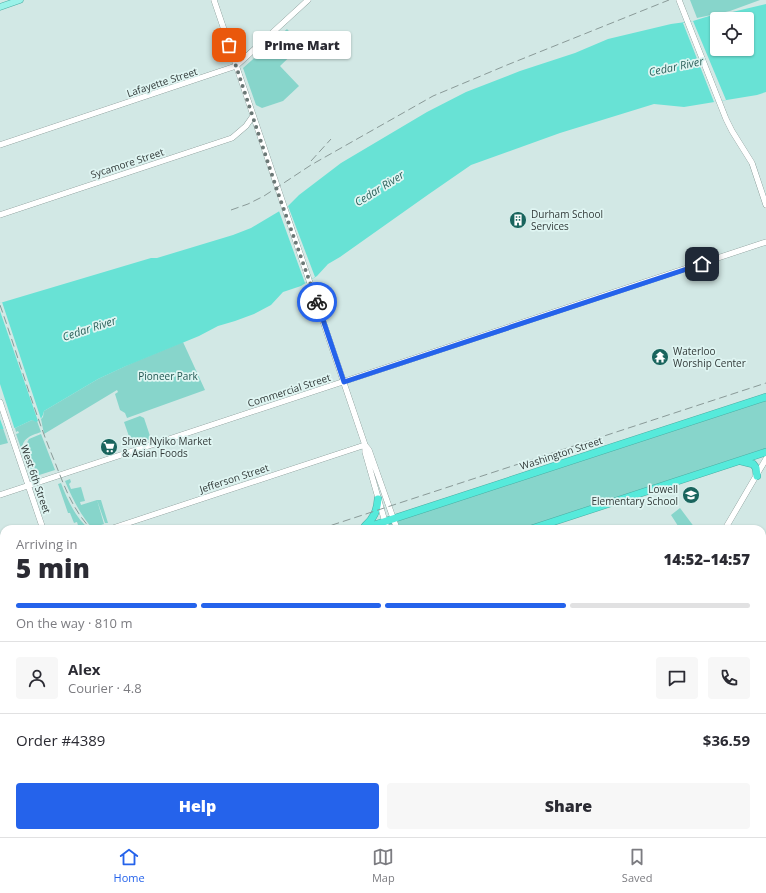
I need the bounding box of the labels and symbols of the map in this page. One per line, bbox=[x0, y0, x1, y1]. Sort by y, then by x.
pin bbox=[212, 28, 246, 62]
callout: Prime Mart bbox=[253, 31, 351, 59]
water label: Cedar River bbox=[647, 53, 705, 79]
street label: Lafayette Street bbox=[125, 64, 200, 100]
street label: Sycamore Street bbox=[89, 144, 166, 181]
water label: Cedar River bbox=[351, 167, 407, 209]
place label: Durham School Services bbox=[531, 207, 603, 233]
building icon: Durham School Services bbox=[508, 210, 528, 230]
pin bbox=[685, 247, 719, 281]
courier bbox=[297, 282, 337, 322]
water label: Cedar River bbox=[60, 312, 118, 344]
place label: Waterloo Worship Center bbox=[673, 344, 746, 370]
temple icon: Waterloo Worship Center bbox=[650, 347, 670, 367]
park label: Pioneer Park bbox=[138, 369, 198, 383]
street label: Commercial Street bbox=[246, 370, 333, 410]
street label: Washington Street bbox=[518, 433, 604, 473]
place label: Shwe Nyiko Market & Asian Foods bbox=[122, 434, 212, 460]
supermarket icon: Shwe Nyiko Market & Asian Foods bbox=[99, 437, 119, 457]
street label: West 6th Street bbox=[18, 443, 54, 516]
street label: Jefferson Street bbox=[197, 460, 271, 496]
place label: Lowell Elementary School bbox=[592, 482, 678, 508]
school or university icon: Lowell Elementary School bbox=[681, 485, 701, 505]

